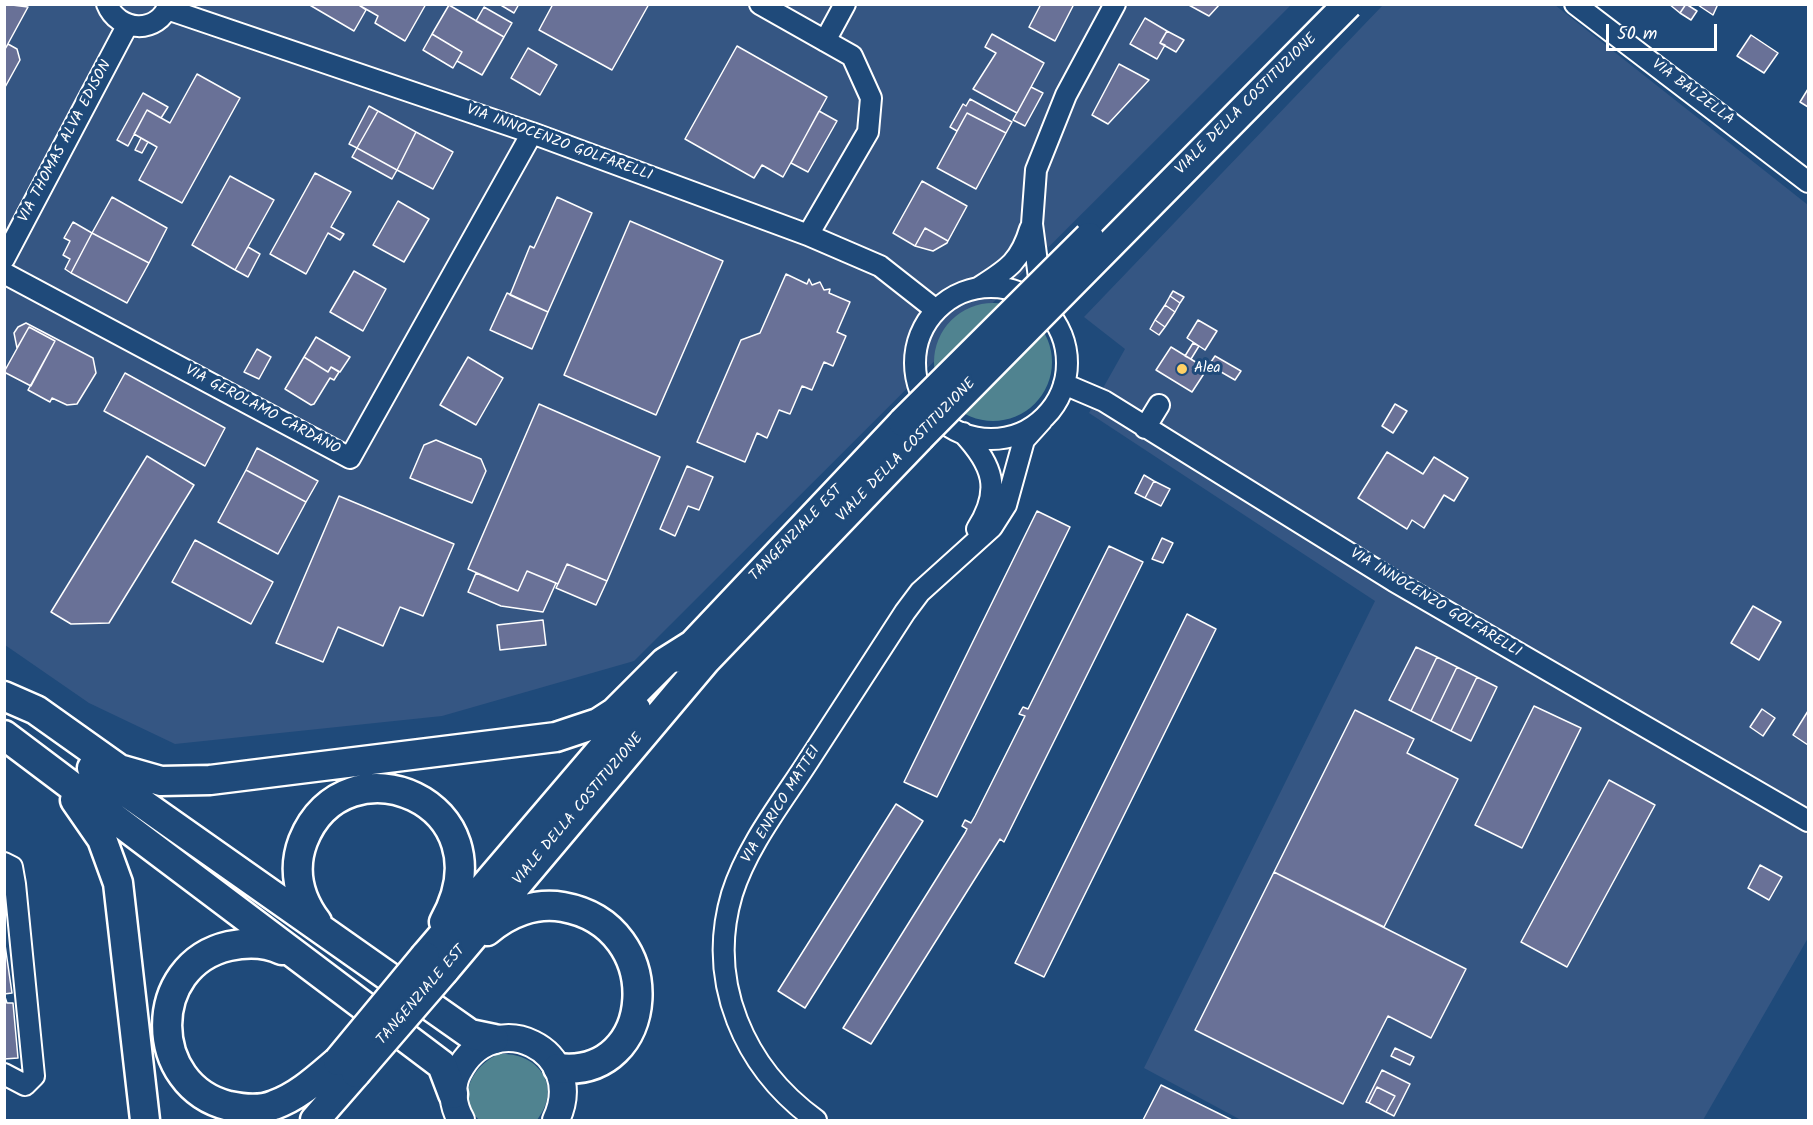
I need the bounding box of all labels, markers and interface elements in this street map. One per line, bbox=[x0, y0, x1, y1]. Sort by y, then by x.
scale bar bbox=[1609, 12, 1720, 50]
text: 50 m bbox=[1617, 20, 1657, 49]
street label: VIALE DELLA COSTITUZIONE bbox=[1173, 31, 1321, 179]
street label: VIA BALZELLA bbox=[1647, 56, 1737, 130]
street label: VIA THOMAS ALVA EDISON bbox=[16, 58, 116, 226]
street label: VIA INNOCENZO GOLFARELLI bbox=[464, 102, 654, 186]
place label: Alea bbox=[1194, 360, 1221, 378]
street label: VIA GEROLAMO CARDANO bbox=[181, 362, 343, 460]
marker: Alea bbox=[1175, 362, 1189, 376]
street label: VIALE DELLA COSTITUZIONE bbox=[834, 375, 980, 527]
street label: TANGENZIALE EST bbox=[747, 482, 847, 586]
street label: VIA INNOCENZO GOLFARELLI bbox=[1346, 546, 1524, 662]
street label: VIALE DELLA COSTITUZIONE bbox=[510, 730, 648, 890]
street label: VIA ENRICO MATTEI bbox=[739, 743, 825, 867]
street label: TANGENZIALE EST bbox=[374, 942, 470, 1050]

